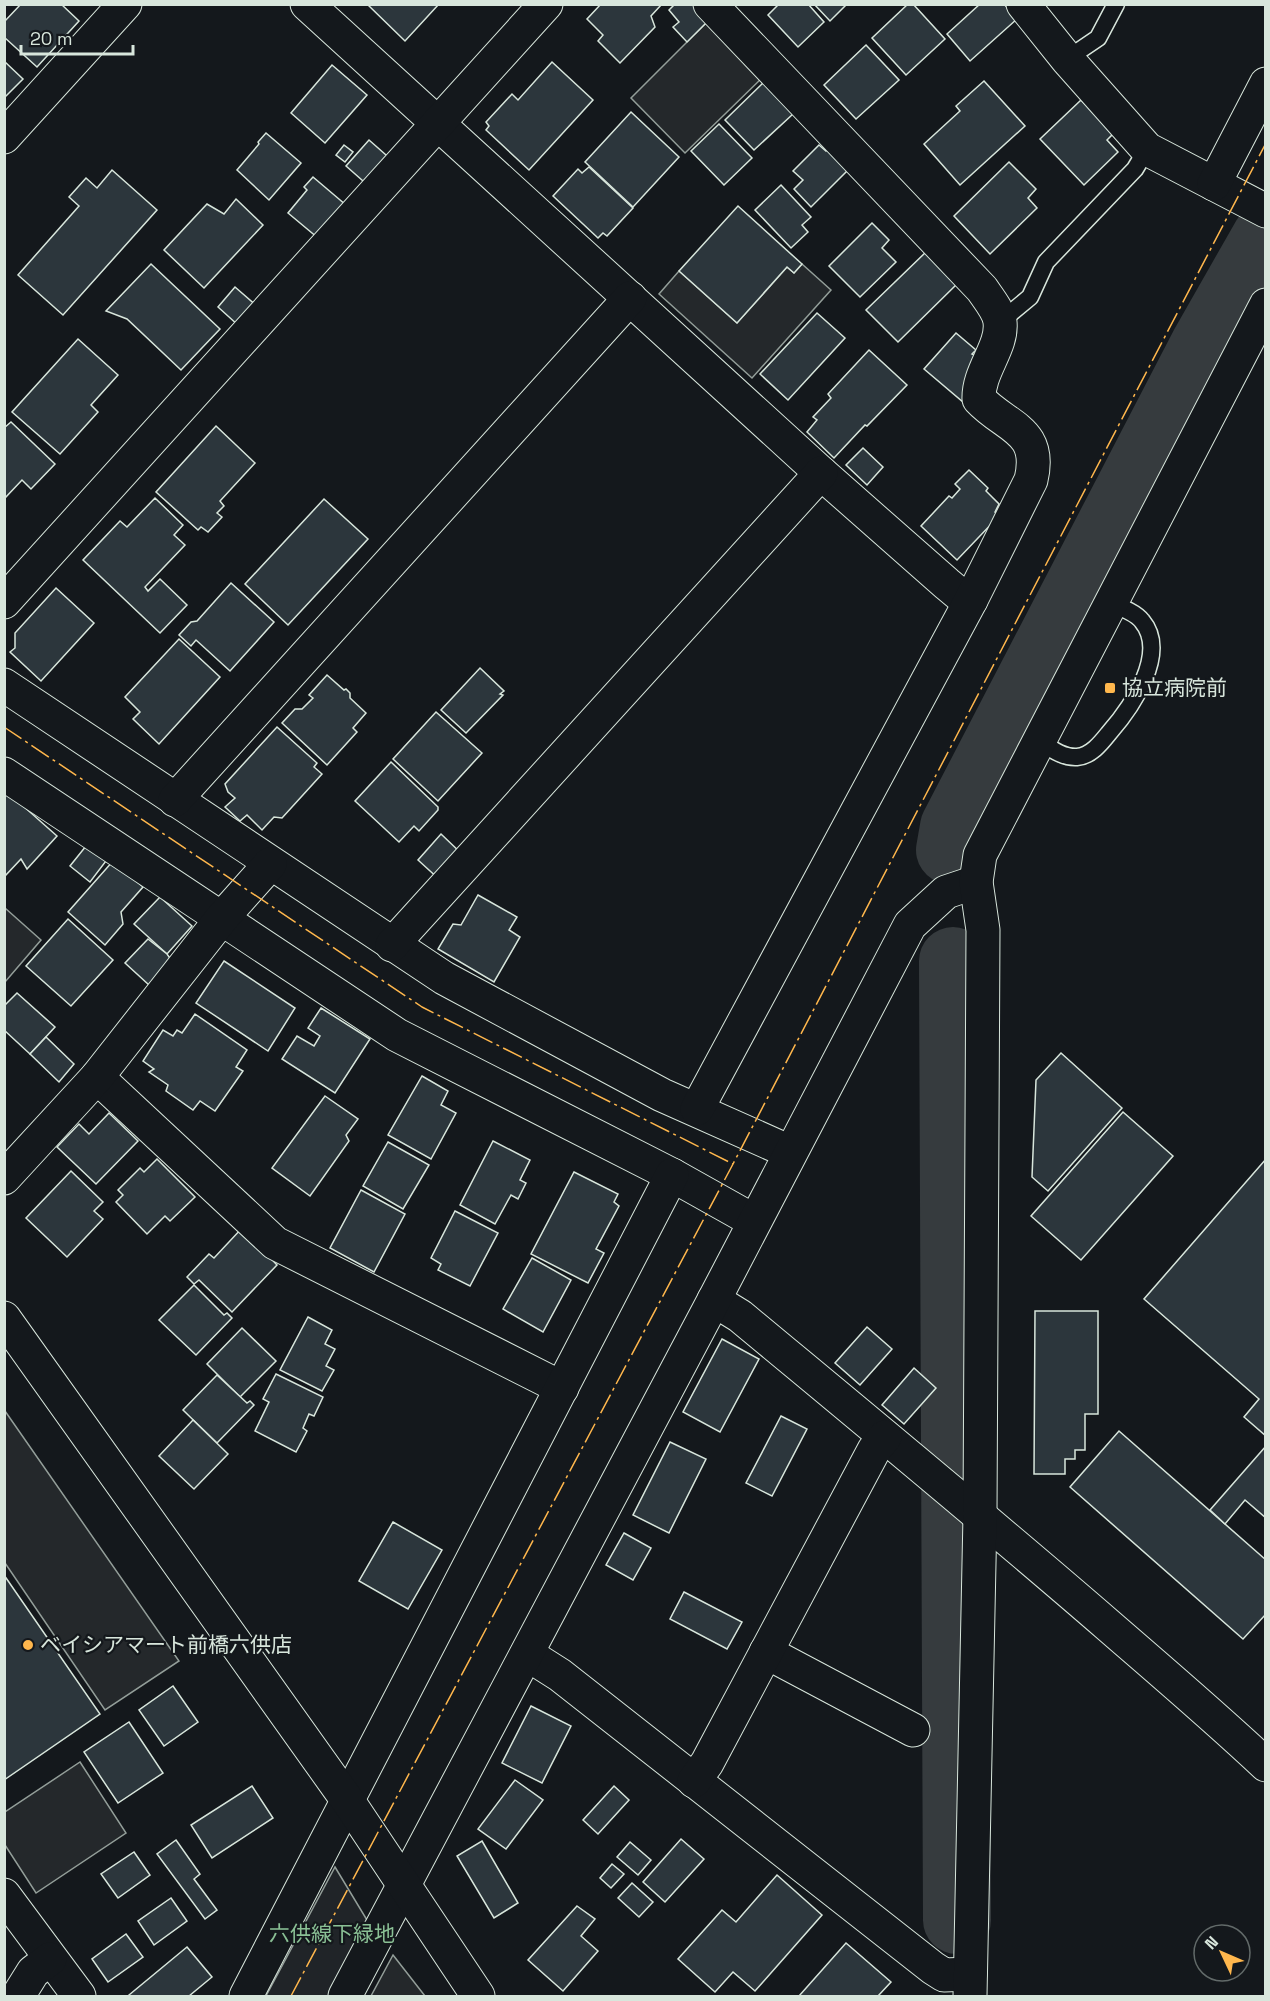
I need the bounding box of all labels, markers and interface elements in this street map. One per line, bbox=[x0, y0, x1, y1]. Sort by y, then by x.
scale bar bbox=[21, 18, 134, 56]
text: 20 m bbox=[30, 27, 73, 50]
place label: 協立病院前 bbox=[1122, 674, 1227, 701]
marker: 協立病院前 bbox=[1103, 681, 1117, 695]
place label: ベイシアマート前橋六供店 bbox=[40, 1631, 292, 1658]
marker: ベイシアマート前橋六供店 bbox=[21, 1638, 35, 1652]
park label: 六供線下緑地 bbox=[269, 1920, 395, 1947]
north arrow bbox=[1192, 1923, 1252, 1983]
text: N bbox=[1200, 1932, 1223, 1954]

